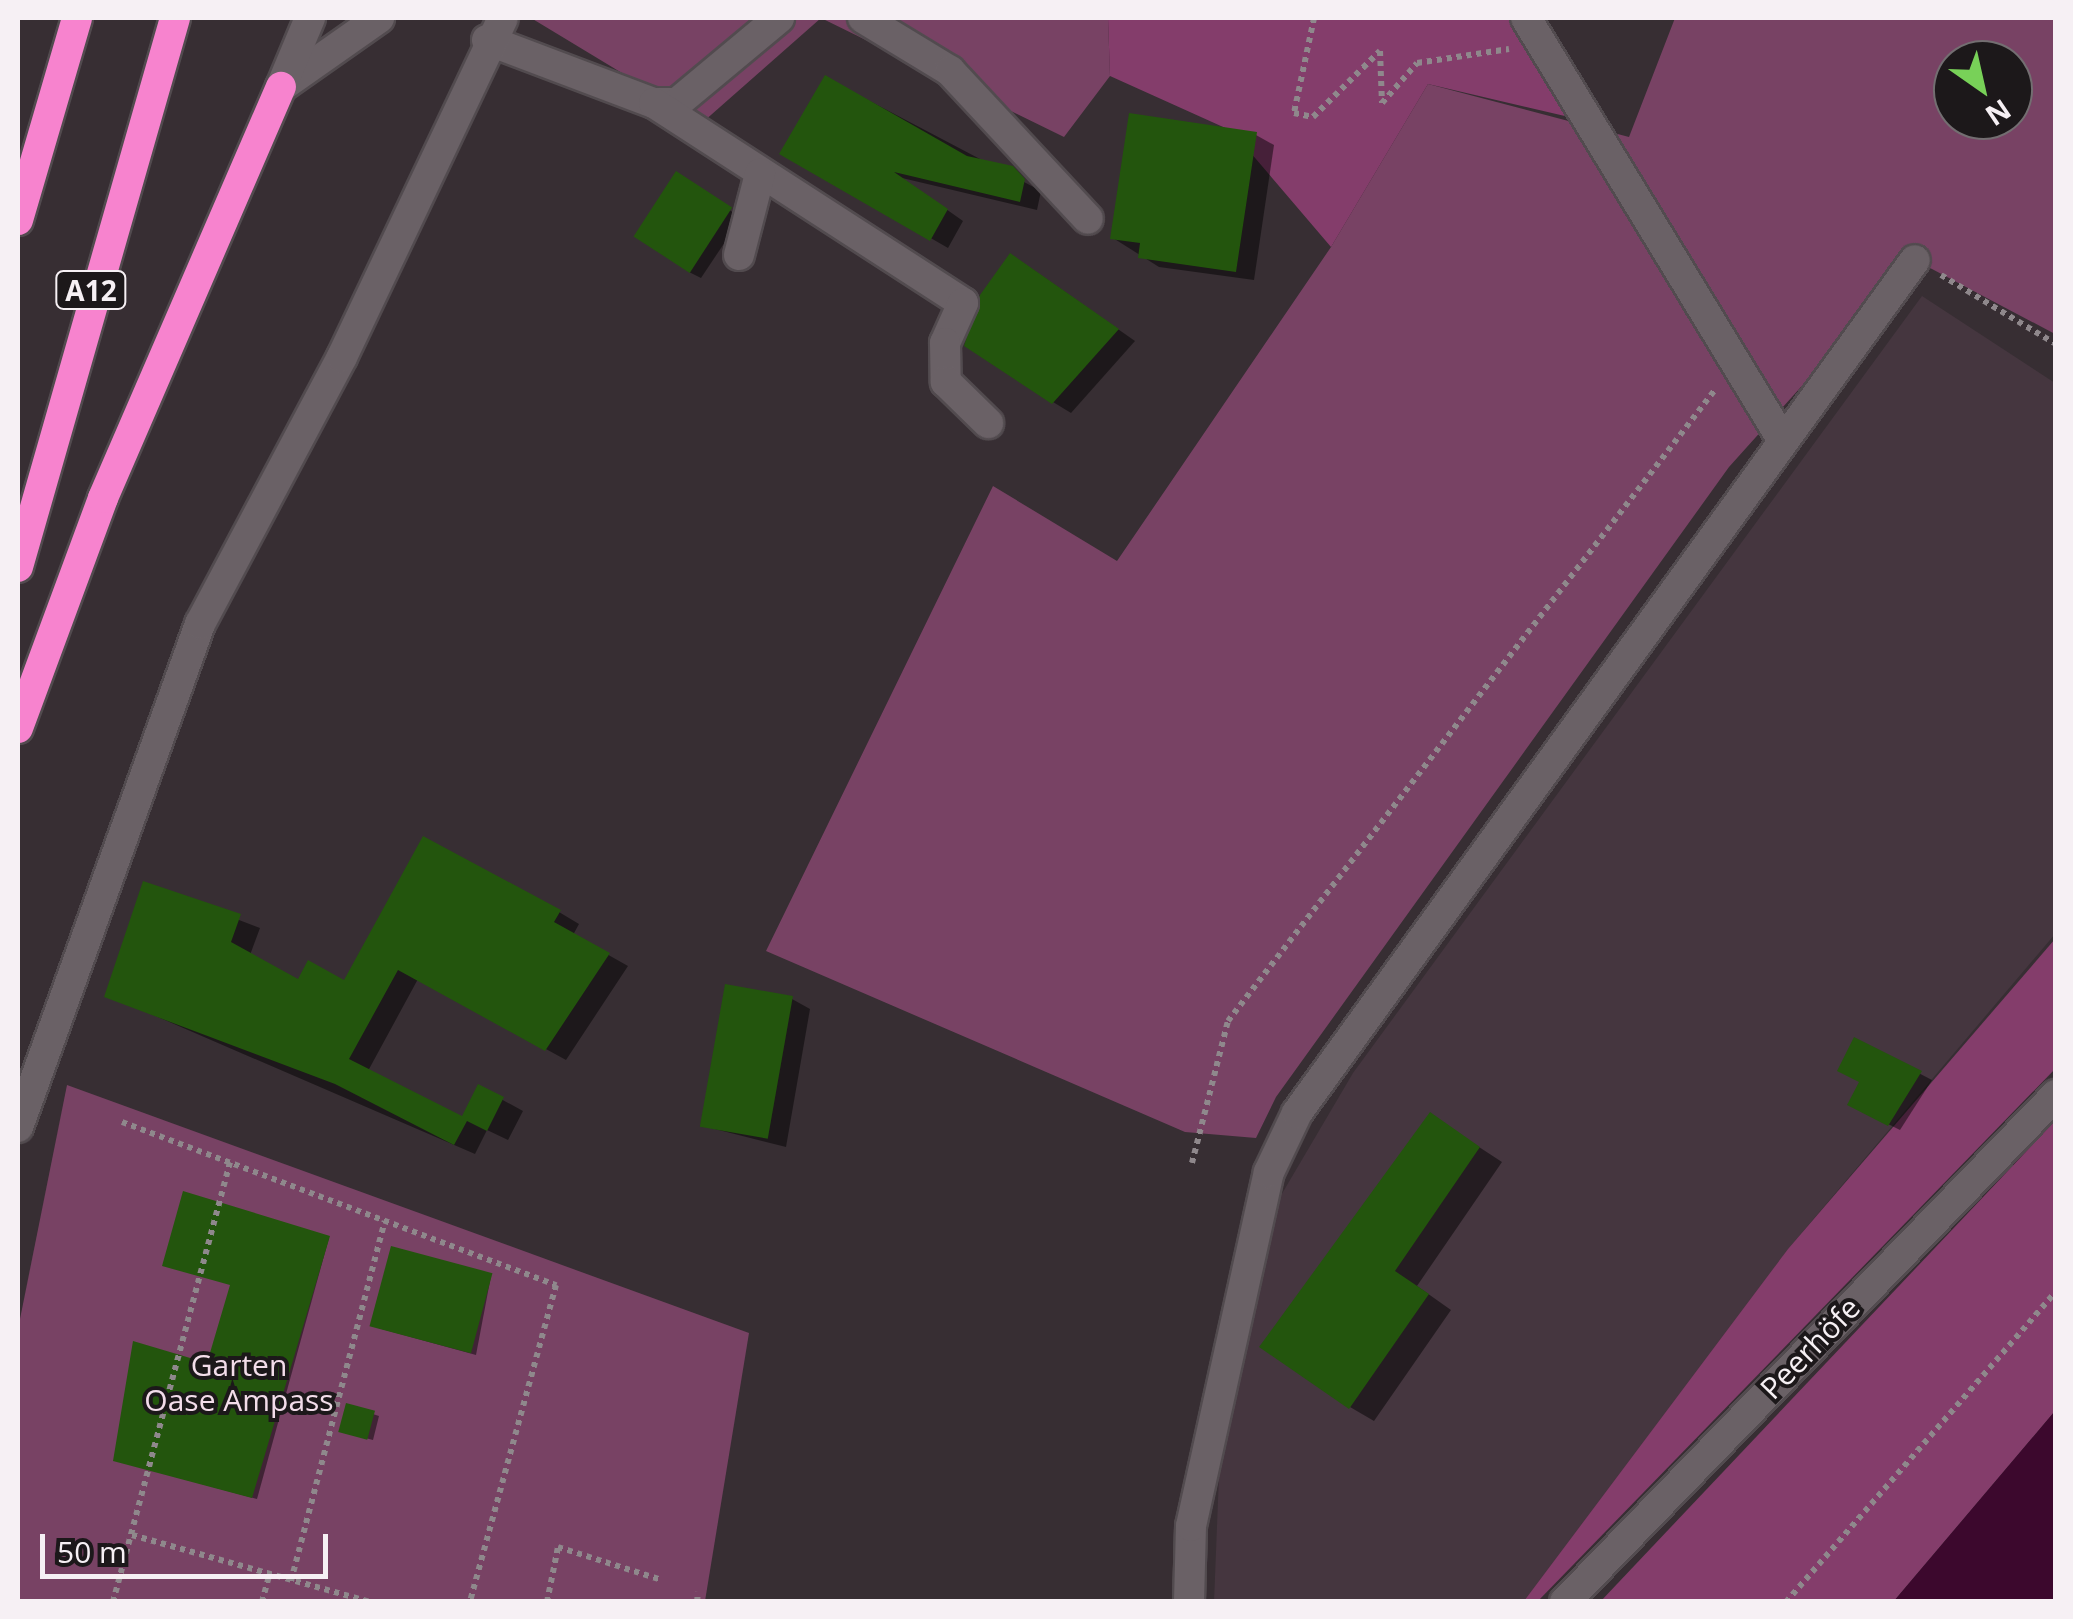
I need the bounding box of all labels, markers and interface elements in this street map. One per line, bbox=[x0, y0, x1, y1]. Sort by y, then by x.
north arrow bbox=[1933, 40, 2033, 140]
text: N bbox=[1979, 91, 2019, 135]
road number: A12 bbox=[54, 267, 128, 313]
street label: Peerhöfe bbox=[1753, 1290, 1867, 1406]
park label: Garten Oase Ampass bbox=[144, 1347, 334, 1418]
scale bar bbox=[45, 1514, 332, 1576]
text: 50 m bbox=[57, 1531, 127, 1572]

